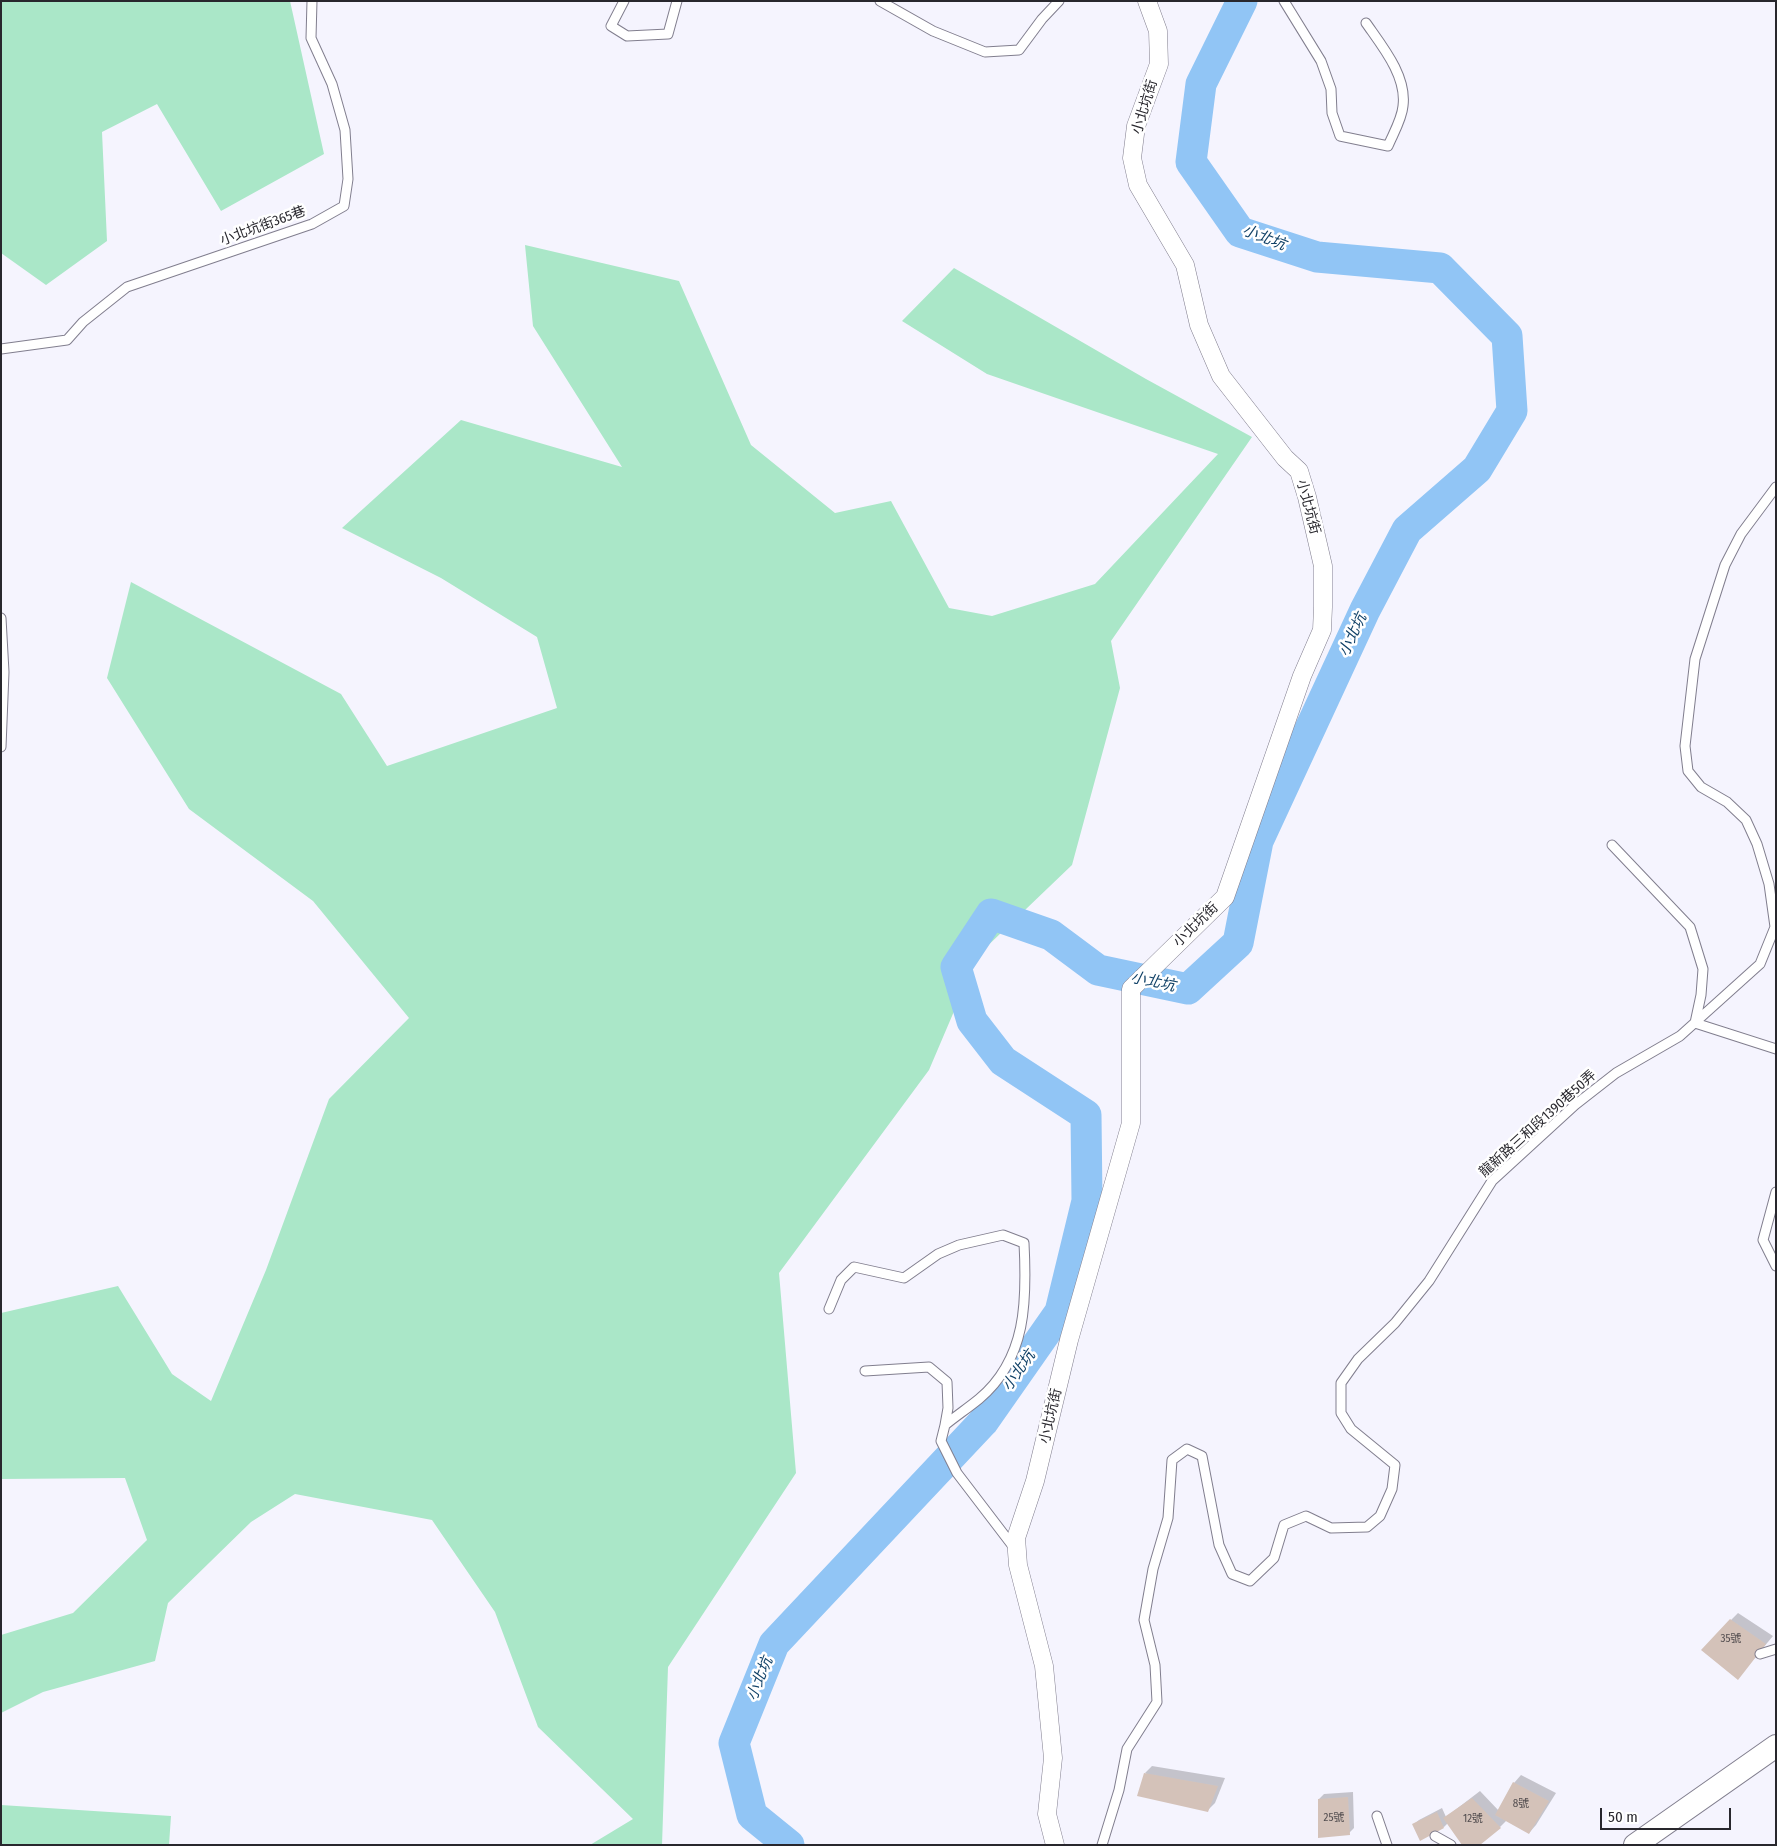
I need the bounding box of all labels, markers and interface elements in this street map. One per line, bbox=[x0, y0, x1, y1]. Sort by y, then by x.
street label: 小北坑街 bbox=[1129, 78, 1161, 136]
street label: 小北坑街365巷 bbox=[218, 203, 308, 249]
water label: 小北坑 bbox=[1240, 222, 1288, 254]
street label: 小北坑街 bbox=[1293, 478, 1323, 536]
water label: 小北坑 bbox=[1335, 611, 1371, 659]
street label: 小北坑街 bbox=[1170, 900, 1222, 950]
water label: 小北坑 bbox=[1129, 969, 1177, 995]
street label: 龍新路三和段1390巷50弄 bbox=[1476, 1067, 1600, 1181]
water label: 小北坑 bbox=[999, 1347, 1039, 1395]
street label: 小北坑街 bbox=[1037, 1387, 1065, 1445]
house number: 35號 bbox=[1720, 1632, 1742, 1646]
water label: 小北坑 bbox=[743, 1655, 777, 1703]
house number: 8號 bbox=[1513, 1797, 1529, 1811]
scale bar bbox=[1602, 1798, 1733, 1830]
text: 50 m bbox=[1608, 1808, 1638, 1826]
house number: 25號 bbox=[1324, 1811, 1344, 1825]
house number: 12號 bbox=[1463, 1812, 1483, 1826]

